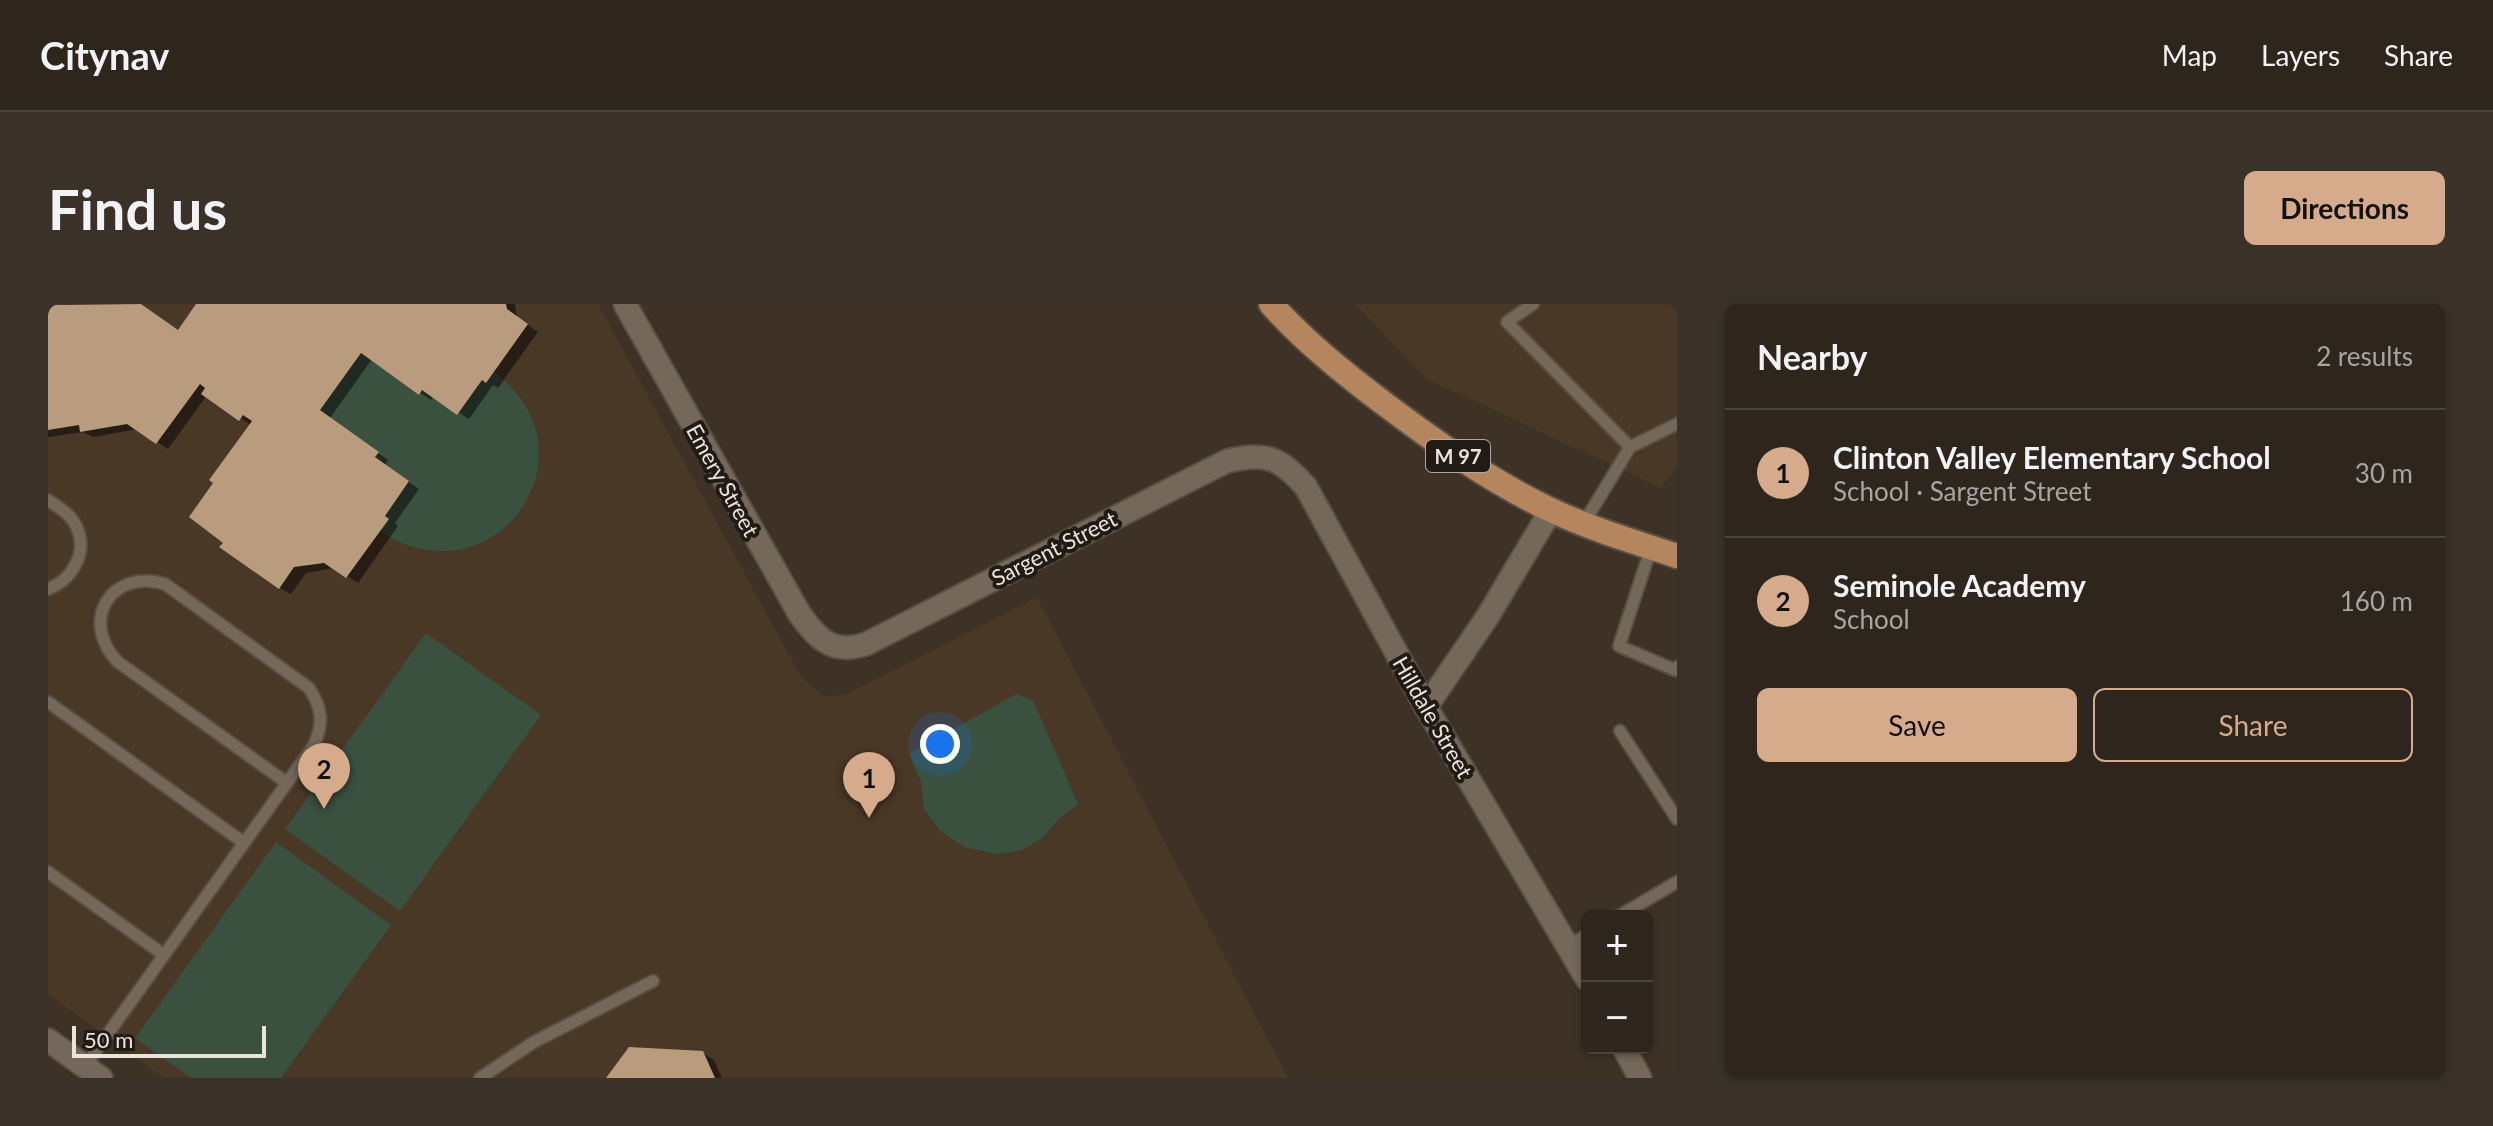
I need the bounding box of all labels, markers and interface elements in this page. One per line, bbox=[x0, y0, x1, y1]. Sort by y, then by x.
text: Citynav bbox=[40, 32, 169, 78]
text: Map bbox=[2162, 38, 2217, 72]
text: Layers bbox=[2261, 38, 2340, 72]
text: Share bbox=[2384, 38, 2453, 72]
button: Directions bbox=[2244, 171, 2445, 245]
text: Find us bbox=[48, 175, 227, 242]
text: Nearby bbox=[1757, 336, 1868, 377]
text: 2 results bbox=[2316, 340, 2413, 372]
street label: Emery Street bbox=[681, 419, 765, 541]
text: Clinton Valley Elementary School bbox=[1833, 439, 2271, 475]
road number: M 97 bbox=[1426, 440, 1490, 472]
text: 1 bbox=[1775, 457, 1791, 489]
text: 30 m bbox=[2355, 457, 2413, 489]
text: School · Sargent Street bbox=[1833, 475, 2091, 507]
street label: Sargent Street bbox=[987, 505, 1121, 591]
text: Seminole Academy bbox=[1833, 567, 2086, 603]
text: 2 bbox=[1775, 585, 1791, 617]
text: 160 m bbox=[2340, 585, 2413, 617]
text: School bbox=[1833, 603, 1910, 635]
street label: Hilldale Street bbox=[1387, 651, 1479, 783]
button: Save bbox=[1757, 688, 2077, 762]
button: Share bbox=[2093, 688, 2413, 762]
your location bbox=[920, 724, 960, 764]
pin: 2 bbox=[298, 743, 350, 809]
pin: 1 bbox=[843, 752, 895, 818]
map controls bbox=[1581, 910, 1653, 1054]
button: + bbox=[1581, 910, 1653, 982]
button: − bbox=[1581, 982, 1653, 1054]
scale bar bbox=[72, 1022, 266, 1058]
text: 50 m bbox=[84, 1026, 133, 1053]

